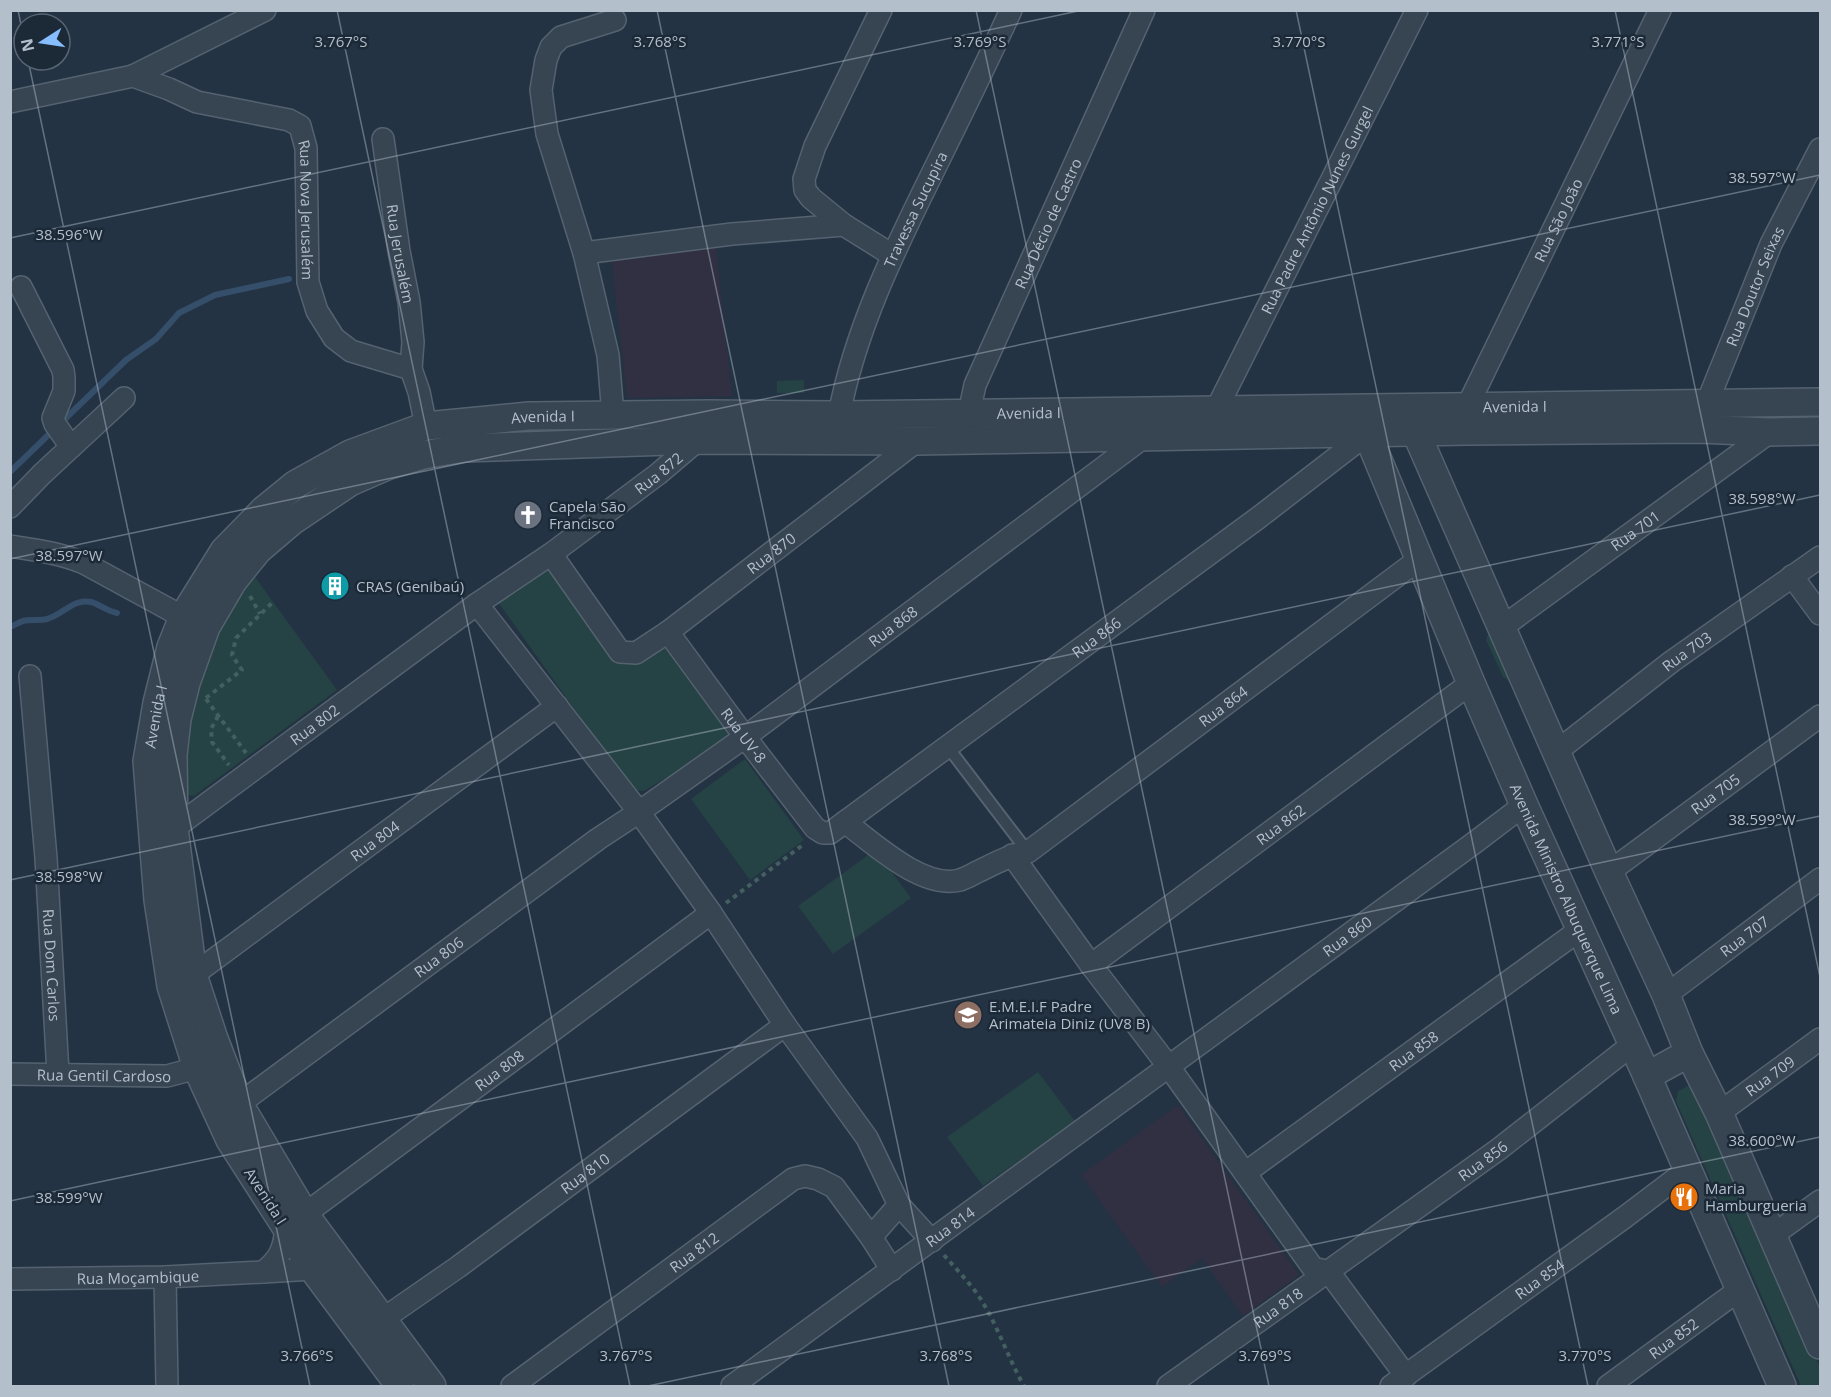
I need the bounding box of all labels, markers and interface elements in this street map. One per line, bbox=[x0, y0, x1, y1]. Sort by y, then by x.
north arrow bbox=[12, 12, 72, 72]
text: 3.767°S bbox=[315, 31, 367, 51]
text: 3.768°S bbox=[634, 31, 686, 51]
text: 3.769°S bbox=[954, 31, 1006, 51]
text: 3.770°S bbox=[1273, 31, 1325, 51]
text: 3.771°S bbox=[1592, 31, 1644, 51]
text: N bbox=[15, 36, 39, 54]
street label: Rua Padre Antônio Nunes Gurgel bbox=[1256, 102, 1377, 317]
street label: Rua Nova Jerusalém bbox=[294, 138, 318, 280]
street label: Travessa Sucupira bbox=[879, 148, 952, 271]
street label: Rua Décio de Castro bbox=[1010, 155, 1086, 292]
text: 38.597°W bbox=[1728, 167, 1796, 187]
street label: Rua São João bbox=[1529, 175, 1587, 265]
street label: Rua Jerusalém bbox=[382, 203, 419, 305]
street label: Rua Doutor Seixas bbox=[1721, 222, 1789, 349]
text: 38.596°W bbox=[35, 224, 103, 244]
street label: Avenida I bbox=[1483, 396, 1547, 416]
street label: Avenida I bbox=[997, 402, 1061, 423]
street label: Avenida I bbox=[510, 405, 575, 428]
street label: Rua 872 bbox=[630, 448, 687, 498]
text: 38.598°W bbox=[1728, 488, 1796, 508]
place label: Capela São Francisco bbox=[549, 496, 626, 533]
church icon: Capela São Francisco bbox=[512, 499, 544, 531]
street label: Rua 701 bbox=[1606, 506, 1664, 555]
street label: Rua 870 bbox=[743, 528, 800, 578]
text: 38.597°W bbox=[35, 545, 103, 565]
building icon: CRAS (Genibaú) bbox=[319, 570, 351, 602]
place label: CRAS (Genibaú) bbox=[356, 576, 464, 596]
street label: Rua 868 bbox=[864, 601, 921, 651]
street label: Rua 866 bbox=[1068, 612, 1125, 662]
street label: Rua 703 bbox=[1658, 627, 1715, 676]
street label: Rua 864 bbox=[1194, 681, 1252, 731]
street label: Avenida I bbox=[139, 683, 171, 750]
street label: Rua 802 bbox=[286, 699, 343, 749]
street label: Rua UV-8 bbox=[717, 703, 771, 767]
street label: Rua 705 bbox=[1686, 769, 1744, 818]
street label: Avenida Ministro Albuquerque Lima bbox=[1506, 780, 1628, 1017]
street label: Rua 862 bbox=[1252, 800, 1309, 849]
text: 38.599°W bbox=[1728, 809, 1796, 829]
street label: Rua 804 bbox=[346, 816, 404, 865]
text: 38.598°W bbox=[35, 866, 103, 886]
street label: Rua Dom Carlos bbox=[39, 908, 65, 1022]
street label: Rua 860 bbox=[1318, 911, 1376, 961]
street label: Rua 707 bbox=[1716, 911, 1773, 961]
street label: Rua 806 bbox=[410, 932, 467, 982]
place label: E.M.E.I.F Padre Arimateia Diniz (UV8 B) bbox=[989, 996, 1150, 1033]
school or university icon: E.M.E.I.F Padre Arimateia Diniz (UV8 B) bbox=[952, 999, 984, 1031]
street label: Rua 858 bbox=[1385, 1026, 1442, 1075]
street label: Rua 808 bbox=[470, 1045, 528, 1095]
street label: Rua 709 bbox=[1741, 1051, 1798, 1101]
street label: Rua Gentil Cardoso bbox=[37, 1064, 171, 1086]
text: 38.600°W bbox=[1728, 1130, 1796, 1150]
street label: Rua 856 bbox=[1454, 1136, 1512, 1185]
street label: Rua 810 bbox=[556, 1148, 613, 1198]
street label: Avenida I bbox=[240, 1164, 292, 1228]
place label: Maria Hamburgueria bbox=[1705, 1178, 1807, 1215]
restaurant icon: Maria Hamburgueria bbox=[1668, 1181, 1700, 1213]
text: 38.599°W bbox=[35, 1187, 103, 1207]
street label: Rua 814 bbox=[921, 1202, 979, 1251]
street label: Rua 812 bbox=[665, 1227, 723, 1277]
street label: Rua 854 bbox=[1511, 1254, 1568, 1303]
street label: Rua Moçambique bbox=[77, 1265, 200, 1288]
street label: Rua 818 bbox=[1249, 1283, 1307, 1332]
street label: Rua 852 bbox=[1645, 1313, 1702, 1363]
text: 3.766°S bbox=[281, 1345, 333, 1365]
text: 3.767°S bbox=[600, 1345, 652, 1365]
text: 3.768°S bbox=[920, 1345, 972, 1365]
text: 3.769°S bbox=[1239, 1345, 1291, 1365]
text: 3.770°S bbox=[1559, 1345, 1611, 1365]

